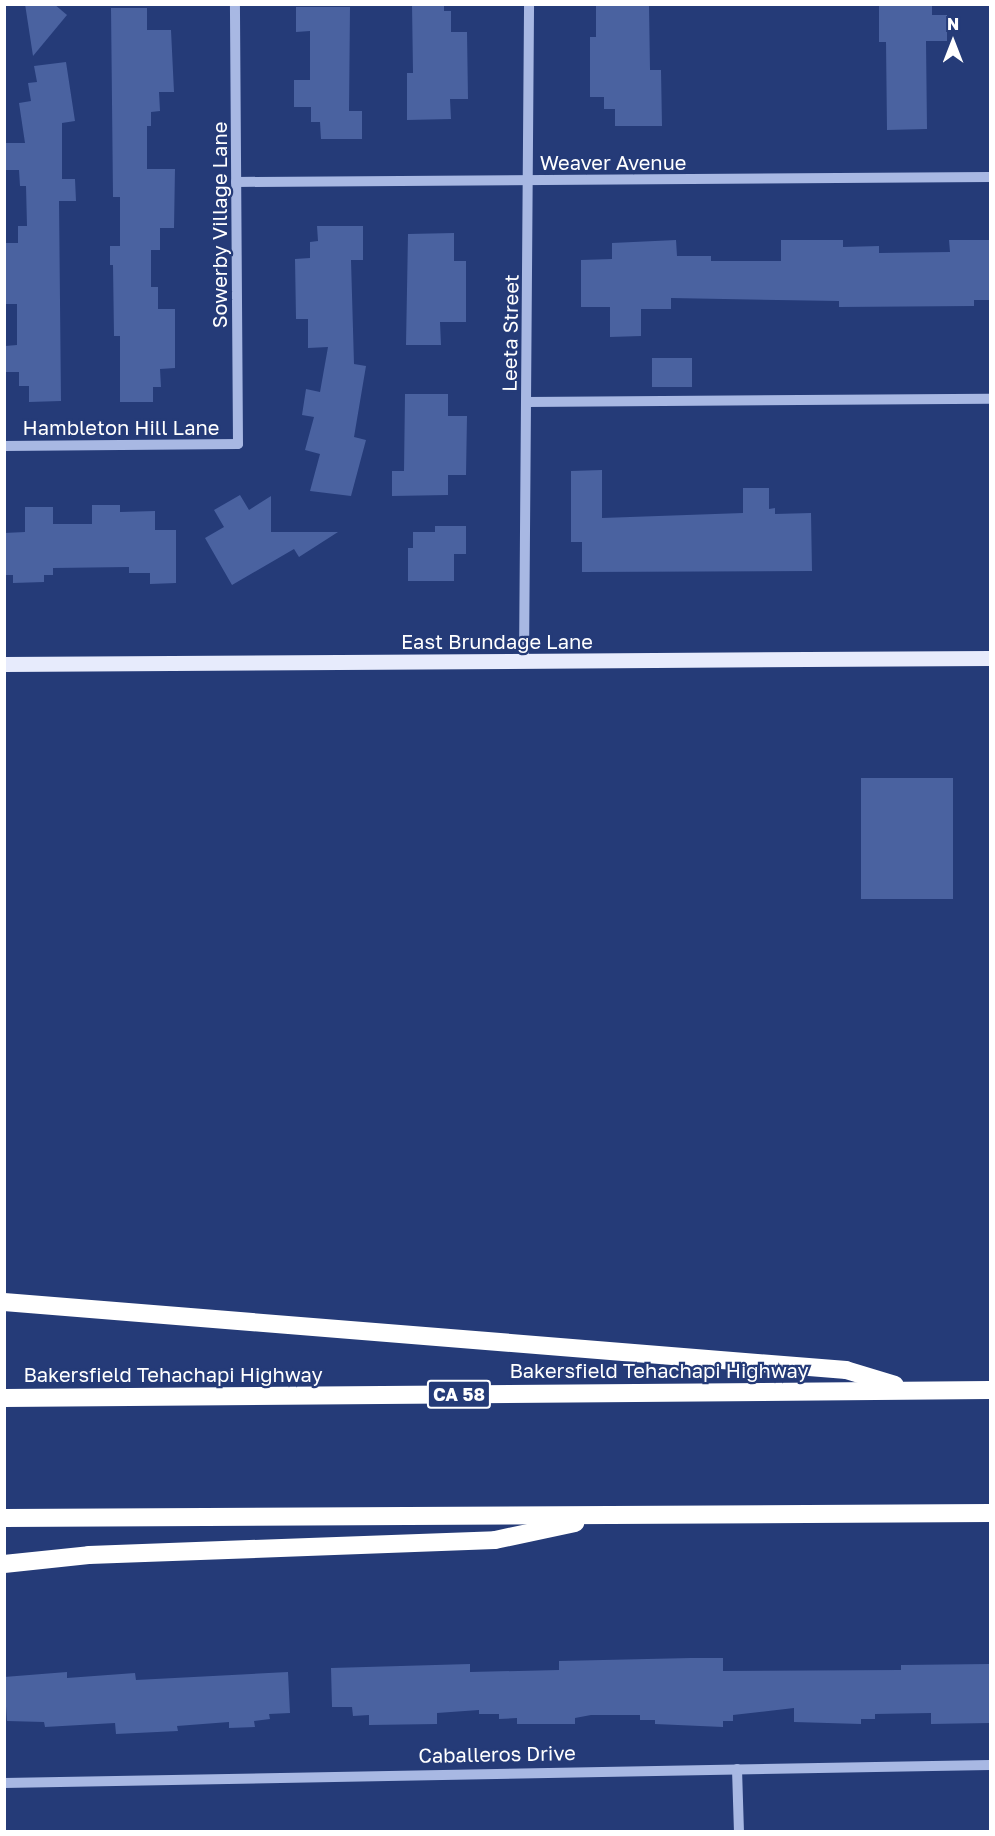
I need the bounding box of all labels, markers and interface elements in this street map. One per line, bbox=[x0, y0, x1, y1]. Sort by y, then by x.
north arrow bbox=[923, 12, 983, 72]
text: N bbox=[947, 14, 959, 34]
street label: Sowerby Village Lane bbox=[207, 122, 231, 328]
street label: Weaver Avenue bbox=[540, 150, 686, 174]
street label: Leeta Street bbox=[497, 274, 523, 392]
street label: Hambleton Hill Lane bbox=[23, 415, 219, 439]
street label: East Brundage Lane bbox=[401, 629, 593, 653]
street label: Bakersfield Tehachapi Highway bbox=[509, 1358, 809, 1382]
street label: Bakersfield Tehachapi Highway bbox=[23, 1362, 323, 1386]
road number: CA 58 bbox=[426, 1379, 492, 1409]
street label: Caballeros Drive bbox=[418, 1741, 576, 1767]

